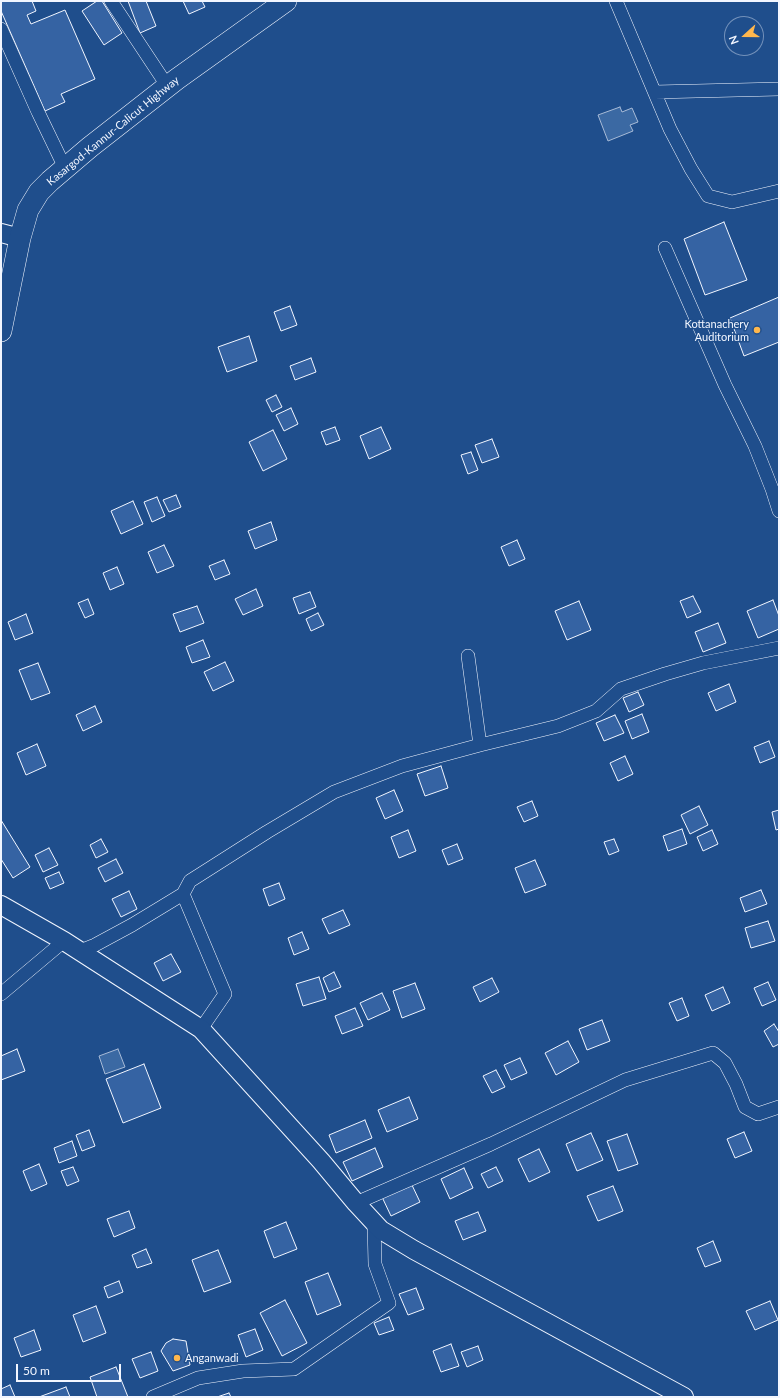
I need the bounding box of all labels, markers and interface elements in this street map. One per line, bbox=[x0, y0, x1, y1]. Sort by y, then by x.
north arrow bbox=[724, 16, 764, 56]
text: N bbox=[726, 34, 741, 46]
street label: Kasargod-Kannur-Calicut Highway bbox=[44, 73, 182, 189]
place label: Kottanachery Auditorium bbox=[685, 317, 749, 343]
marker: Kottanachery Auditorium bbox=[752, 325, 762, 335]
place label: Anganwadi bbox=[185, 1351, 239, 1365]
marker: Anganwadi bbox=[172, 1353, 182, 1363]
scale bar bbox=[18, 1356, 123, 1382]
text: 50 m bbox=[23, 1363, 50, 1378]

